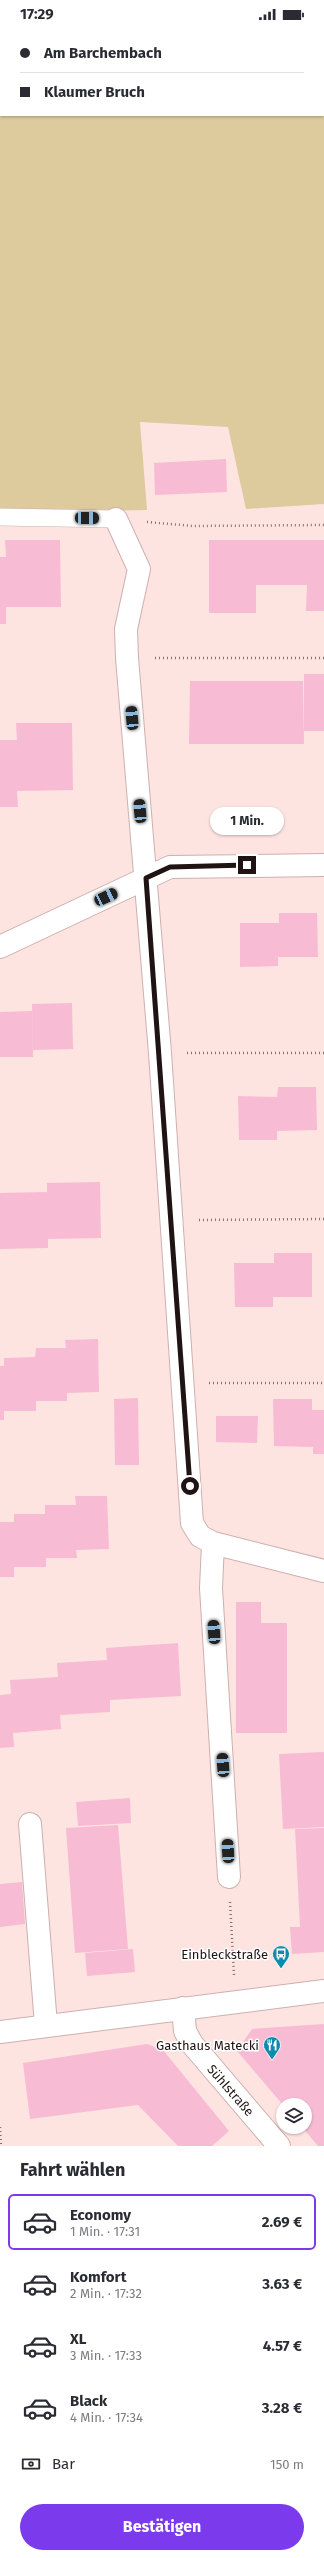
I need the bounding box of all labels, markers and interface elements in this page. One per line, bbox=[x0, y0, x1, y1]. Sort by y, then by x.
text: 17:29 bbox=[20, 5, 54, 23]
text: Am Barchembach bbox=[44, 44, 162, 62]
text: Klaumer Bruch bbox=[44, 83, 145, 101]
car bbox=[75, 512, 99, 524]
car bbox=[125, 706, 139, 730]
car bbox=[133, 799, 147, 823]
callout: 1 Min. bbox=[210, 807, 284, 835]
text: 1 Min. bbox=[230, 813, 264, 828]
route end bbox=[238, 856, 256, 874]
car bbox=[93, 886, 119, 908]
route start bbox=[181, 1477, 199, 1495]
car bbox=[207, 1620, 221, 1644]
car bbox=[216, 1753, 230, 1777]
car bbox=[221, 1839, 235, 1863]
bus stop icon: Einbleckstraße bbox=[271, 1944, 291, 1969]
place label: Einbleckstraße bbox=[181, 1947, 268, 1962]
restaurant icon: Gasthaus Matecki bbox=[262, 2035, 282, 2060]
place label: Gasthaus Matecki bbox=[156, 2038, 259, 2053]
street label: Sühlstraße bbox=[204, 2062, 257, 2119]
map controls bbox=[276, 2098, 312, 2134]
button: layers bbox=[276, 2098, 312, 2134]
text: Fahrt wählen bbox=[20, 2159, 125, 2181]
icon: car bbox=[22, 2204, 58, 2240]
text: Economy bbox=[70, 2206, 131, 2224]
text: 2.69 € bbox=[262, 2213, 302, 2231]
text: 1 Min. · 17:31 bbox=[70, 2224, 140, 2239]
icon: car bbox=[22, 2266, 58, 2302]
text: Komfort bbox=[70, 2268, 126, 2286]
text: 3.63 € bbox=[262, 2275, 302, 2293]
text: 2 Min. · 17:32 bbox=[70, 2286, 142, 2301]
icon: car bbox=[22, 2328, 58, 2364]
text: XL bbox=[70, 2330, 86, 2348]
text: 4.57 € bbox=[263, 2337, 302, 2355]
text: 3 Min. · 17:33 bbox=[70, 2348, 142, 2363]
icon: car bbox=[22, 2390, 58, 2426]
text: Black bbox=[70, 2392, 107, 2410]
text: 3.28 € bbox=[262, 2399, 302, 2417]
text: 4 Min. · 17:34 bbox=[70, 2410, 143, 2425]
icon: cash bbox=[20, 2453, 42, 2475]
text: Bar bbox=[52, 2455, 75, 2473]
text: 150 m bbox=[270, 2457, 304, 2472]
button: Bestätigen bbox=[20, 2504, 304, 2550]

